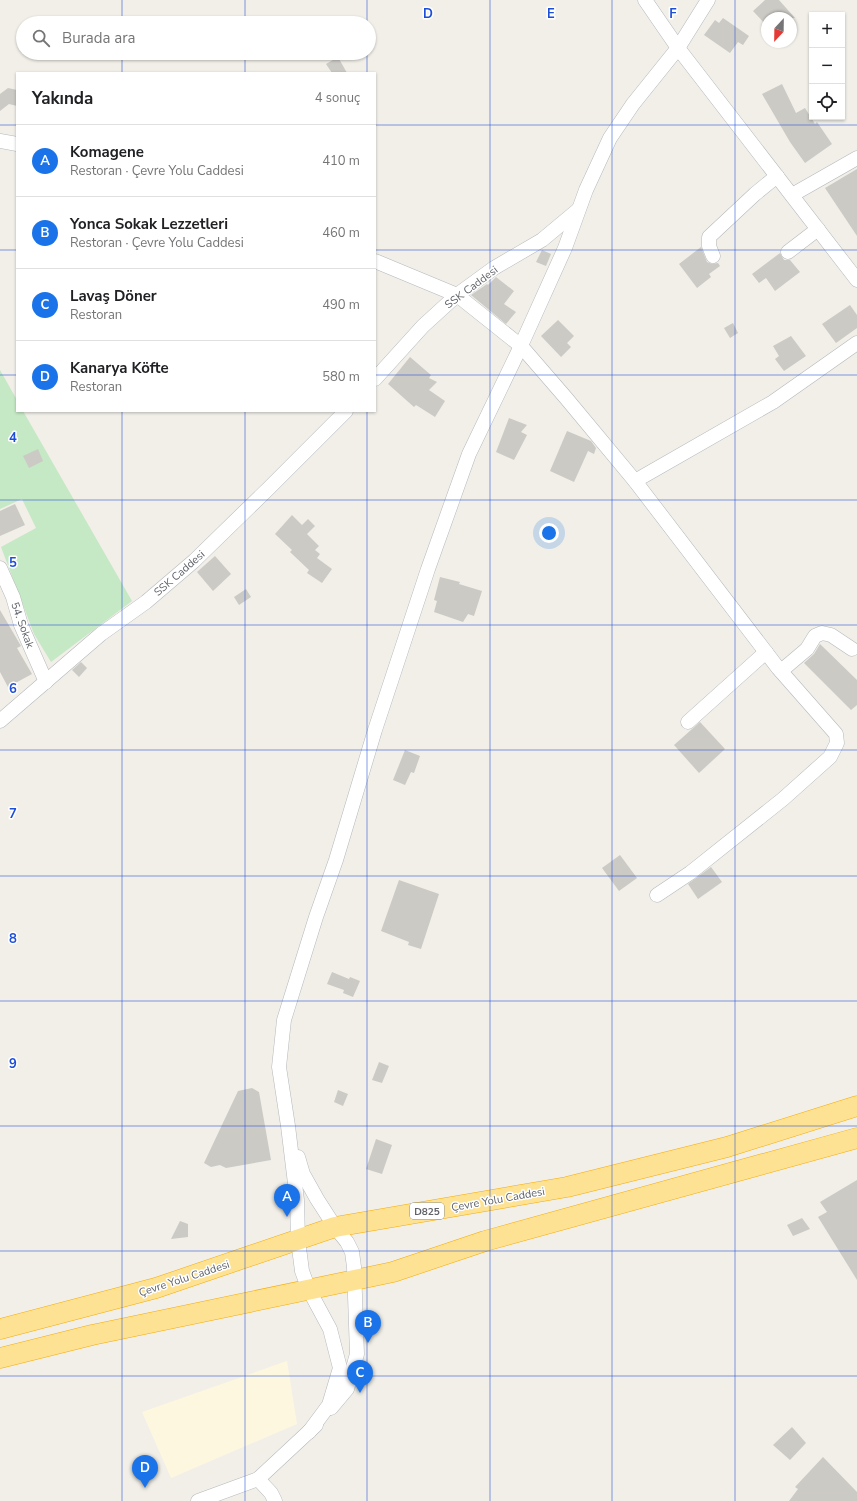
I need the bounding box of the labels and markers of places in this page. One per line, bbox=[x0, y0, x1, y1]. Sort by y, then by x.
pin: A bbox=[274, 1184, 300, 1217]
pin: B bbox=[355, 1310, 381, 1343]
pin: C bbox=[347, 1360, 373, 1393]
pin: D bbox=[132, 1455, 158, 1488]

